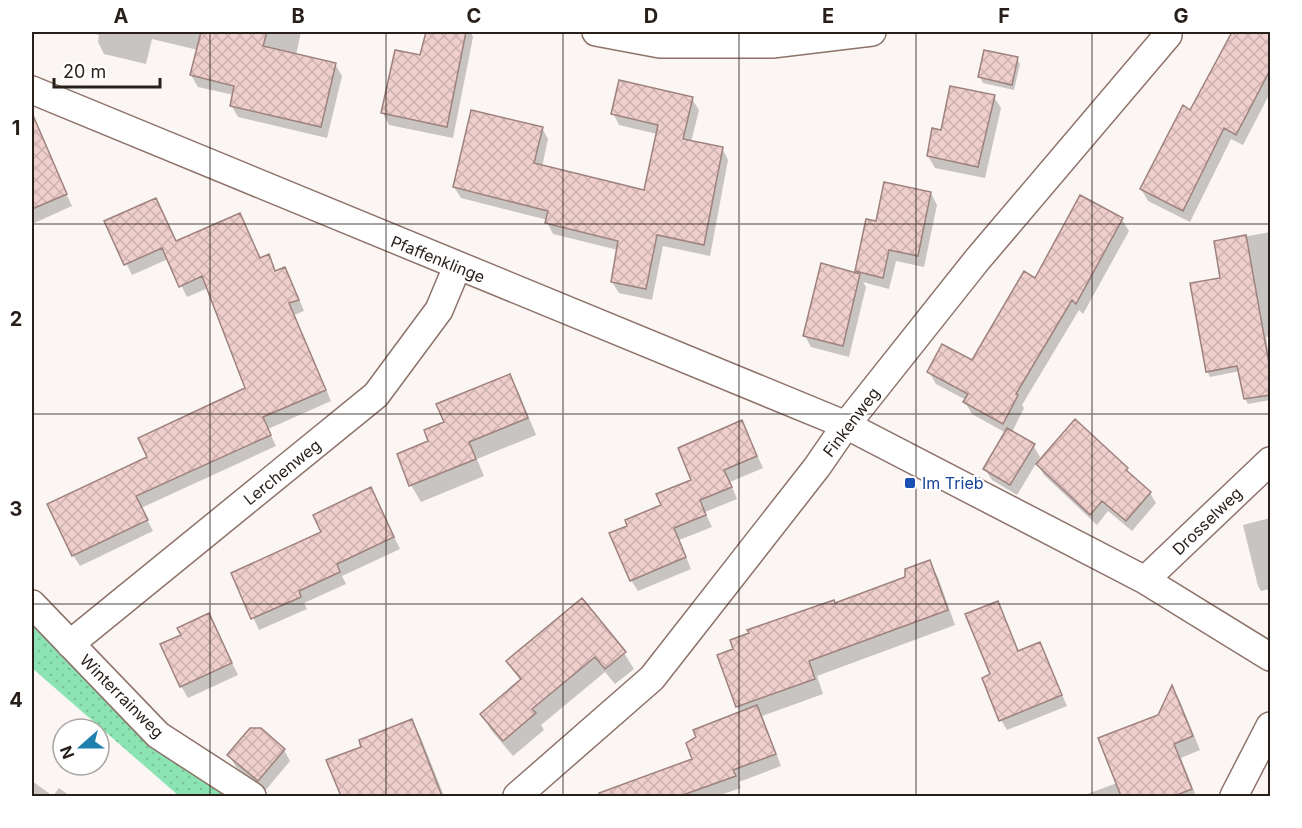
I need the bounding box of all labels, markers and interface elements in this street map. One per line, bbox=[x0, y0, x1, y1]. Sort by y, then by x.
text: A bbox=[114, 4, 129, 28]
text: B bbox=[291, 4, 305, 28]
text: C bbox=[467, 4, 481, 28]
text: D bbox=[644, 4, 658, 28]
text: E bbox=[822, 4, 834, 28]
text: F bbox=[998, 4, 1010, 28]
text: G bbox=[1173, 4, 1189, 28]
scale bar bbox=[54, 51, 160, 89]
text: 20 m bbox=[63, 61, 106, 82]
text: 1 bbox=[12, 116, 20, 140]
street label: Pfaffenklinge bbox=[388, 231, 488, 287]
text: 2 bbox=[10, 307, 22, 331]
street label: Finkenweg bbox=[818, 383, 884, 461]
street label: Lerchenweg bbox=[239, 435, 325, 509]
place label: Im Trieb bbox=[922, 473, 984, 493]
marker: Im Trieb bbox=[903, 476, 917, 490]
street label: Drosselweg bbox=[1168, 483, 1246, 559]
text: 3 bbox=[10, 497, 22, 521]
street label: Winterrainweg bbox=[76, 650, 168, 742]
text: 4 bbox=[9, 688, 23, 712]
north arrow bbox=[51, 717, 111, 777]
text: N bbox=[55, 743, 79, 762]

